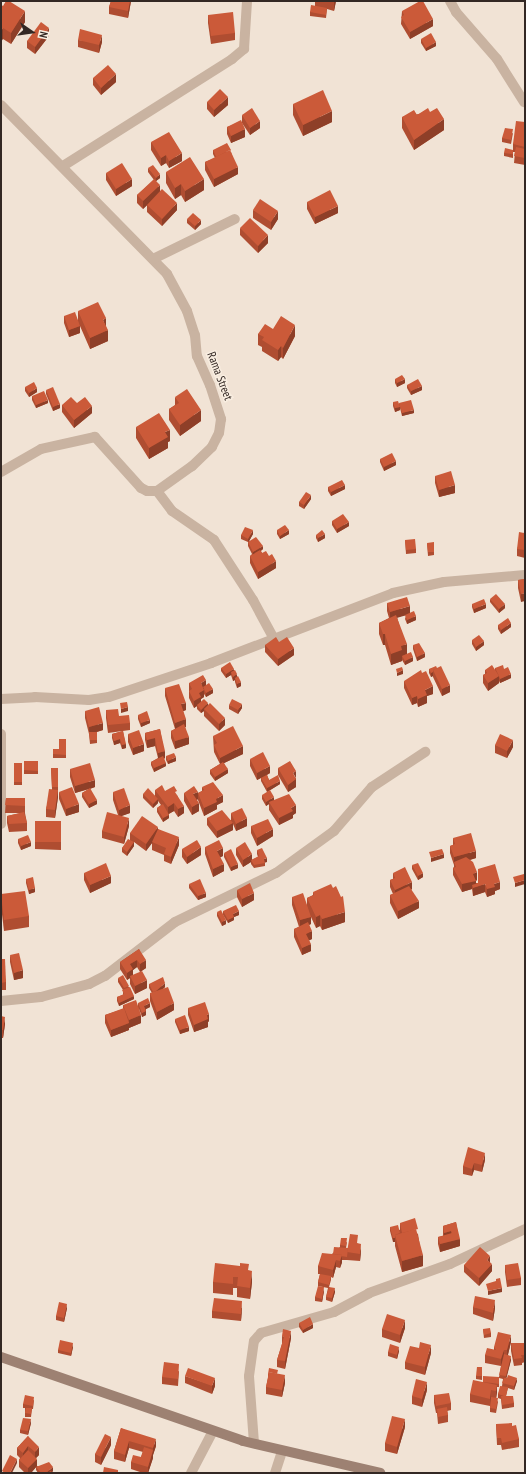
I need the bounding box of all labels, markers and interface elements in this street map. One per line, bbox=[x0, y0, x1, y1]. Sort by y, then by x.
north arrow bbox=[12, 12, 52, 52]
text: N bbox=[36, 30, 51, 39]
street label: Rama Street bbox=[204, 350, 236, 402]

